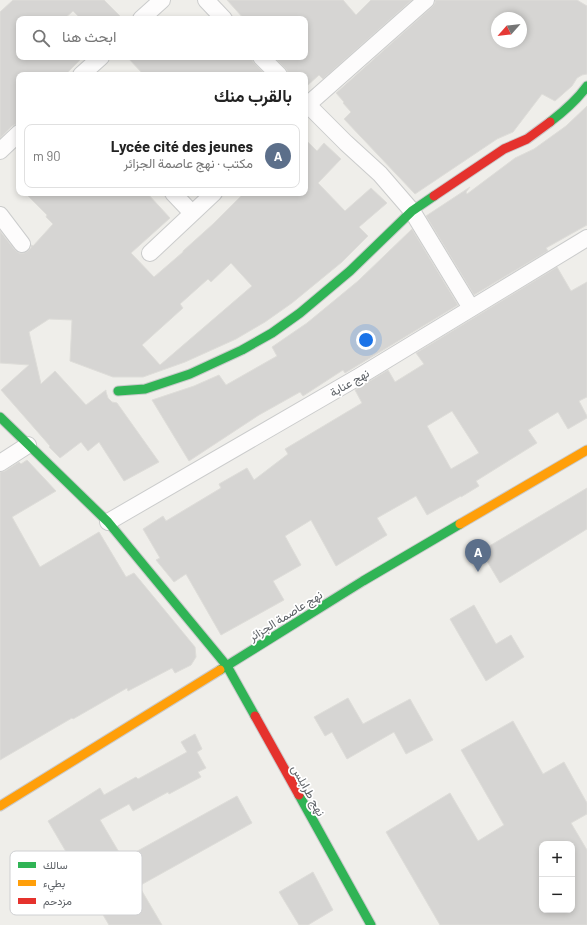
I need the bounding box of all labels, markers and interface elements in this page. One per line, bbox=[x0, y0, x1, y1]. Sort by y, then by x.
north arrow bbox=[491, 12, 527, 48]
search box bbox=[16, 16, 308, 60]
icon: search bbox=[30, 27, 52, 49]
text: ابحث هنا bbox=[62, 27, 116, 45]
text: بالقرب منك bbox=[214, 85, 292, 105]
text: Lycée cité des jeunes bbox=[111, 137, 253, 155]
text: 90 m bbox=[33, 148, 61, 164]
text: A bbox=[274, 148, 282, 164]
text: مكتب · نهج عاصمة الجزائر bbox=[123, 155, 253, 171]
your location bbox=[356, 330, 376, 350]
street label: نهج عنابة bbox=[327, 365, 373, 401]
pin: A bbox=[465, 539, 491, 572]
street label: نهج عاصمة الجزائر bbox=[245, 587, 326, 646]
street label: نهج طرابلس bbox=[287, 762, 329, 820]
map controls bbox=[539, 841, 575, 913]
button: + bbox=[539, 841, 575, 877]
legend bbox=[10, 851, 142, 915]
text: سالك bbox=[43, 858, 68, 871]
text: بطيء bbox=[43, 876, 65, 893]
button: − bbox=[539, 877, 575, 913]
text: مزدحم bbox=[43, 894, 72, 909]

